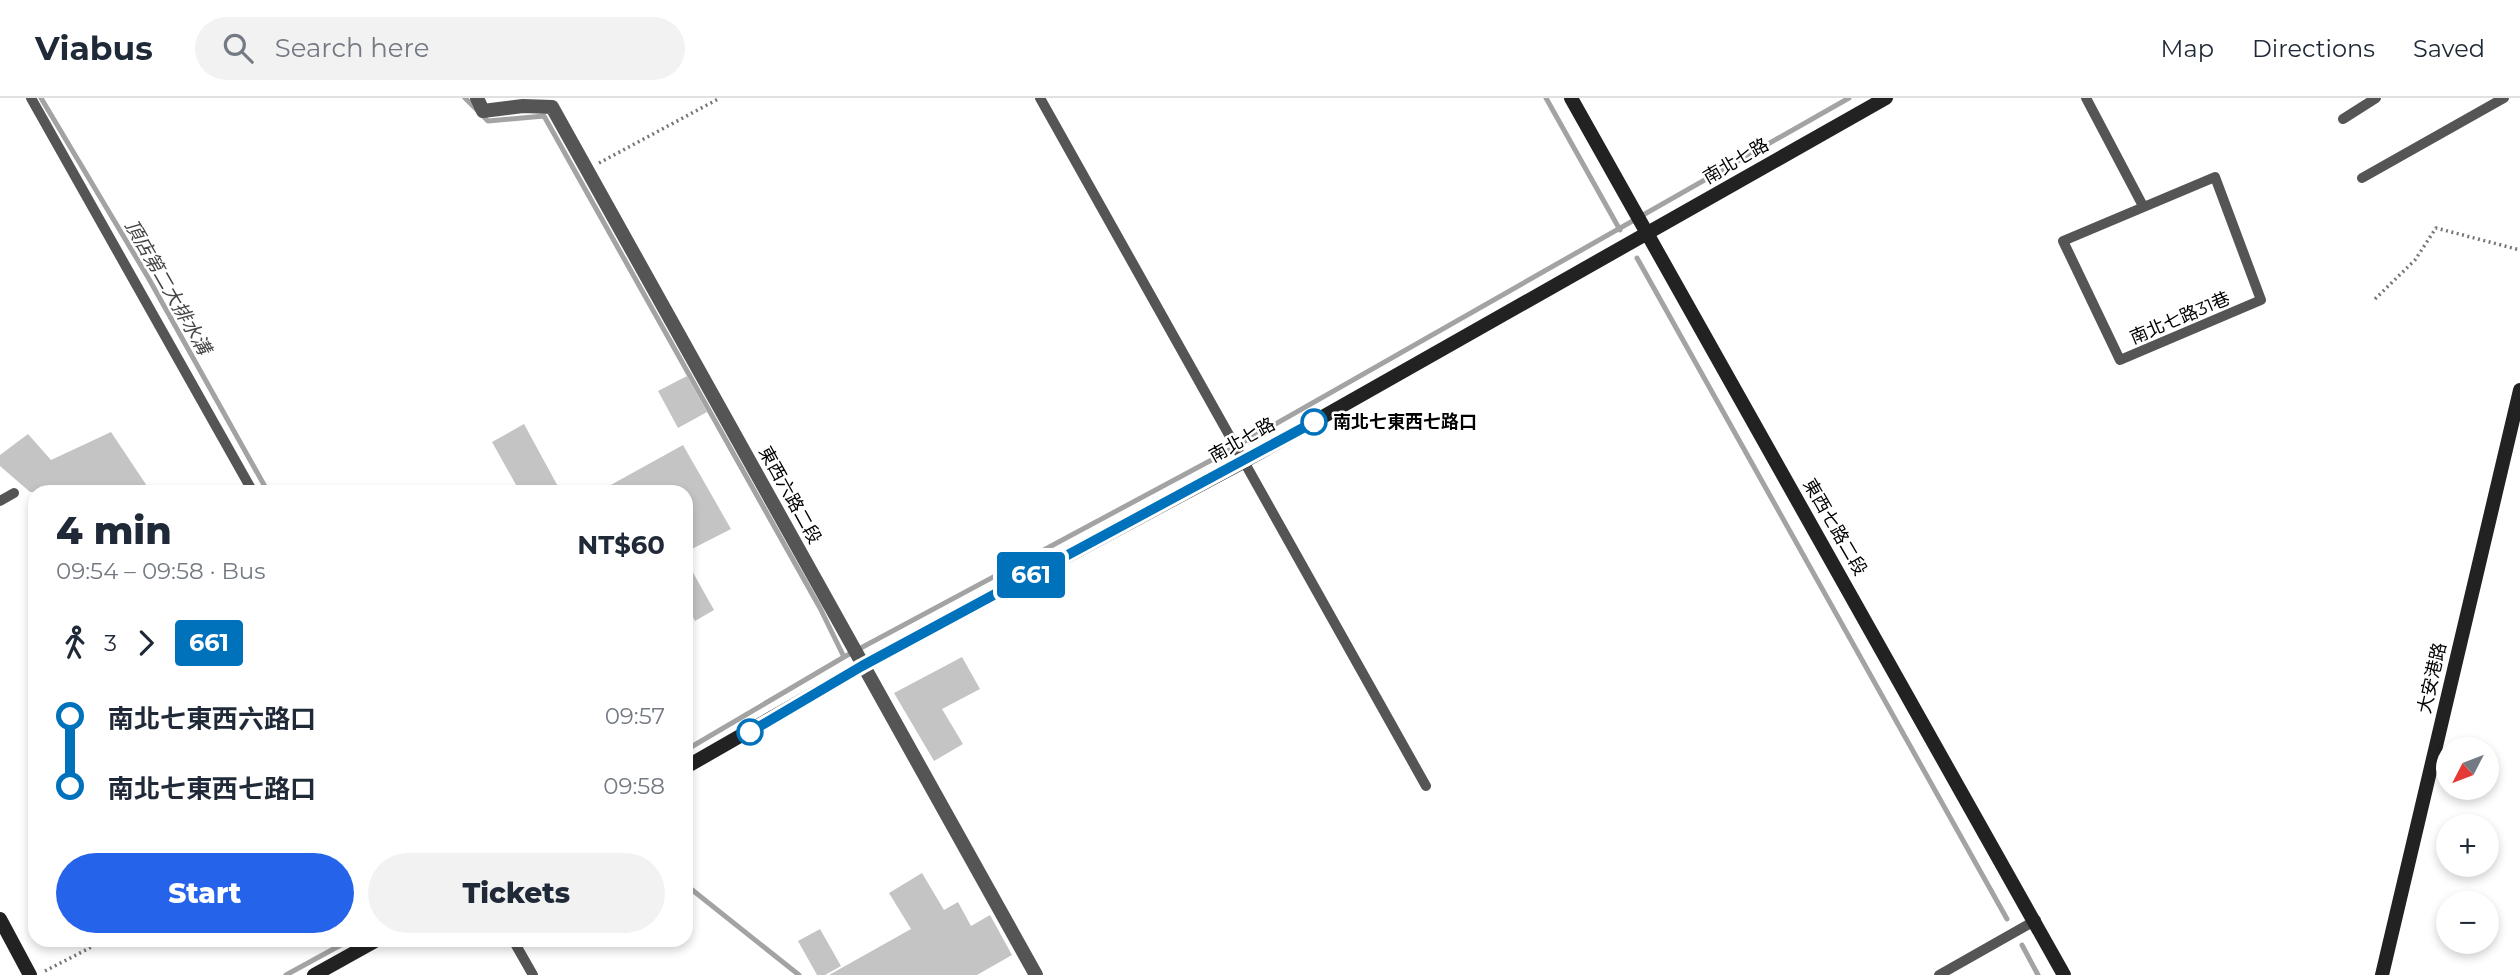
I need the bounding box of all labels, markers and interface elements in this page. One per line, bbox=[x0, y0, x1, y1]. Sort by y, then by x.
search box bbox=[195, 17, 685, 80]
text: Viabus bbox=[35, 28, 153, 68]
icon: search bbox=[219, 29, 257, 67]
text: Search here bbox=[275, 32, 429, 64]
text: Map bbox=[2161, 34, 2214, 63]
text: Directions bbox=[2252, 34, 2375, 63]
text: Saved bbox=[2413, 34, 2485, 63]
street label: 南北七路 bbox=[1699, 133, 1773, 189]
water label: 頂店第二大排水溝 bbox=[120, 215, 217, 361]
street label: 南北七路31巷 bbox=[2127, 287, 2233, 349]
marker: 南北七東西七路口 bbox=[1301, 409, 1327, 435]
place label: 南北七東西七路口 bbox=[1333, 411, 1477, 433]
street label: 南北七路 bbox=[1205, 413, 1279, 467]
street label: 東西六路二段 bbox=[754, 442, 826, 548]
street label: 東西七路二段 bbox=[1798, 475, 1872, 579]
text: 4 min bbox=[56, 507, 172, 554]
text: NT$60 bbox=[577, 529, 665, 561]
line badge: 661 bbox=[991, 552, 1071, 598]
text: 09:54 – 09:58 · Bus bbox=[56, 557, 266, 585]
text: 661 bbox=[1011, 560, 1051, 589]
icon: walk bbox=[56, 624, 94, 662]
icon: forward bbox=[127, 624, 165, 662]
text: 661 bbox=[189, 628, 229, 657]
text: 3 bbox=[104, 629, 117, 657]
street label: 大安港路 bbox=[2413, 640, 2451, 716]
text: 09:57 bbox=[605, 702, 665, 730]
text: 南北七東西六路口 bbox=[108, 703, 316, 735]
unlabelled marker bbox=[737, 719, 763, 745]
north arrow bbox=[2436, 737, 2499, 800]
map controls bbox=[2436, 737, 2499, 954]
text: 09:58 bbox=[603, 772, 665, 800]
text: 南北七東西七路口 bbox=[108, 773, 316, 805]
button: + bbox=[2436, 814, 2499, 877]
button: Start bbox=[56, 853, 354, 933]
button: Tickets bbox=[368, 853, 665, 933]
button: − bbox=[2436, 891, 2499, 954]

